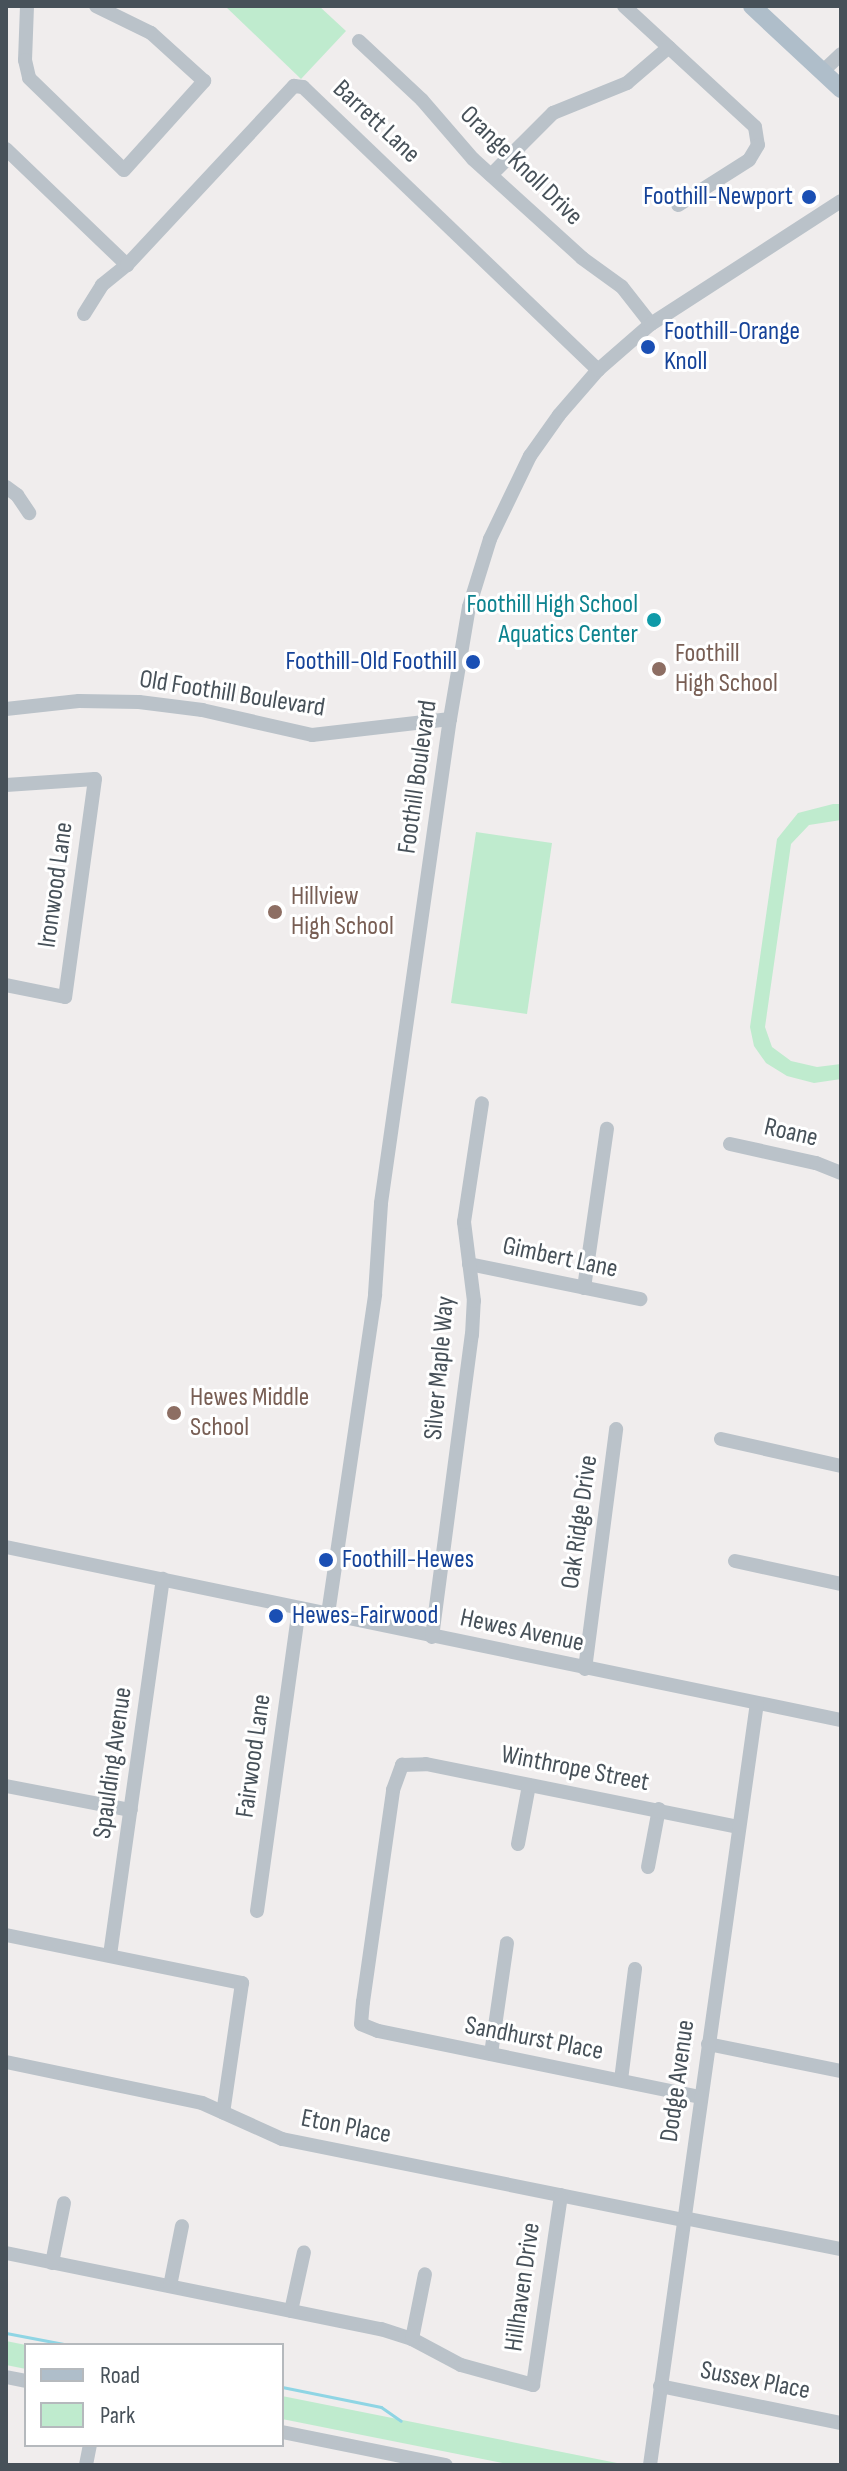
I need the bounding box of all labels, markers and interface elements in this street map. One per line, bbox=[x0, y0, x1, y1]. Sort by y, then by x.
street label: Barrett Lane bbox=[326, 74, 426, 170]
street label: Orange Knoll Drive bbox=[453, 100, 589, 232]
place label: Foothill-Newport bbox=[643, 181, 793, 213]
marker: Foothill-Newport bbox=[800, 188, 818, 206]
place label: Foothill-Orange Knoll bbox=[664, 316, 800, 378]
marker: Foothill-Orange Knoll bbox=[639, 338, 657, 356]
place label: Foothill High School Aquatics Center bbox=[466, 589, 638, 650]
marker: Foothill High School Aquatics Center bbox=[645, 611, 663, 629]
place label: Foothill High School bbox=[675, 638, 778, 700]
place label: Foothill-Old Foothill bbox=[286, 646, 457, 678]
marker: Foothill-Old Foothill bbox=[464, 653, 482, 671]
marker: Foothill High School bbox=[650, 660, 668, 678]
street label: Old Foothill Boulevard bbox=[137, 664, 327, 724]
street label: Foothill Boulevard bbox=[392, 698, 444, 856]
street label: Ironwood Lane bbox=[32, 820, 80, 950]
place label: Hillview High School bbox=[291, 881, 394, 942]
marker: Hillview High School bbox=[266, 903, 284, 921]
street label: Roane bbox=[761, 1112, 821, 1154]
street label: Gimbert Lane bbox=[500, 1231, 620, 1285]
street label: Silver Maple Way bbox=[418, 1295, 462, 1441]
place label: Hewes Middle School bbox=[190, 1382, 309, 1444]
marker: Hewes Middle School bbox=[165, 1404, 183, 1422]
street label: Oak Ridge Drive bbox=[555, 1453, 605, 1591]
place label: Foothill-Hewes bbox=[342, 1544, 474, 1576]
marker: Foothill-Hewes bbox=[317, 1551, 335, 1569]
place label: Hewes-Fairwood bbox=[292, 1600, 438, 1632]
street label: Hewes Avenue bbox=[457, 1603, 587, 1659]
marker: Hewes-Fairwood bbox=[267, 1607, 285, 1625]
street label: Spaulding Avenue bbox=[87, 1685, 139, 1841]
street label: Fairwood Lane bbox=[230, 1692, 278, 1820]
street label: Winthrope Street bbox=[498, 1739, 652, 1799]
street label: Sandhurst Place bbox=[462, 2010, 606, 2068]
street label: Dodge Avenue bbox=[654, 2018, 702, 2144]
street label: Eton Place bbox=[298, 2103, 394, 2151]
street label: Hillhaven Drive bbox=[499, 2221, 547, 2353]
legend bbox=[24, 2343, 284, 2447]
street label: Sussex Place bbox=[698, 2355, 812, 2407]
text: Road bbox=[100, 2361, 140, 2390]
text: Park bbox=[100, 2401, 135, 2430]

